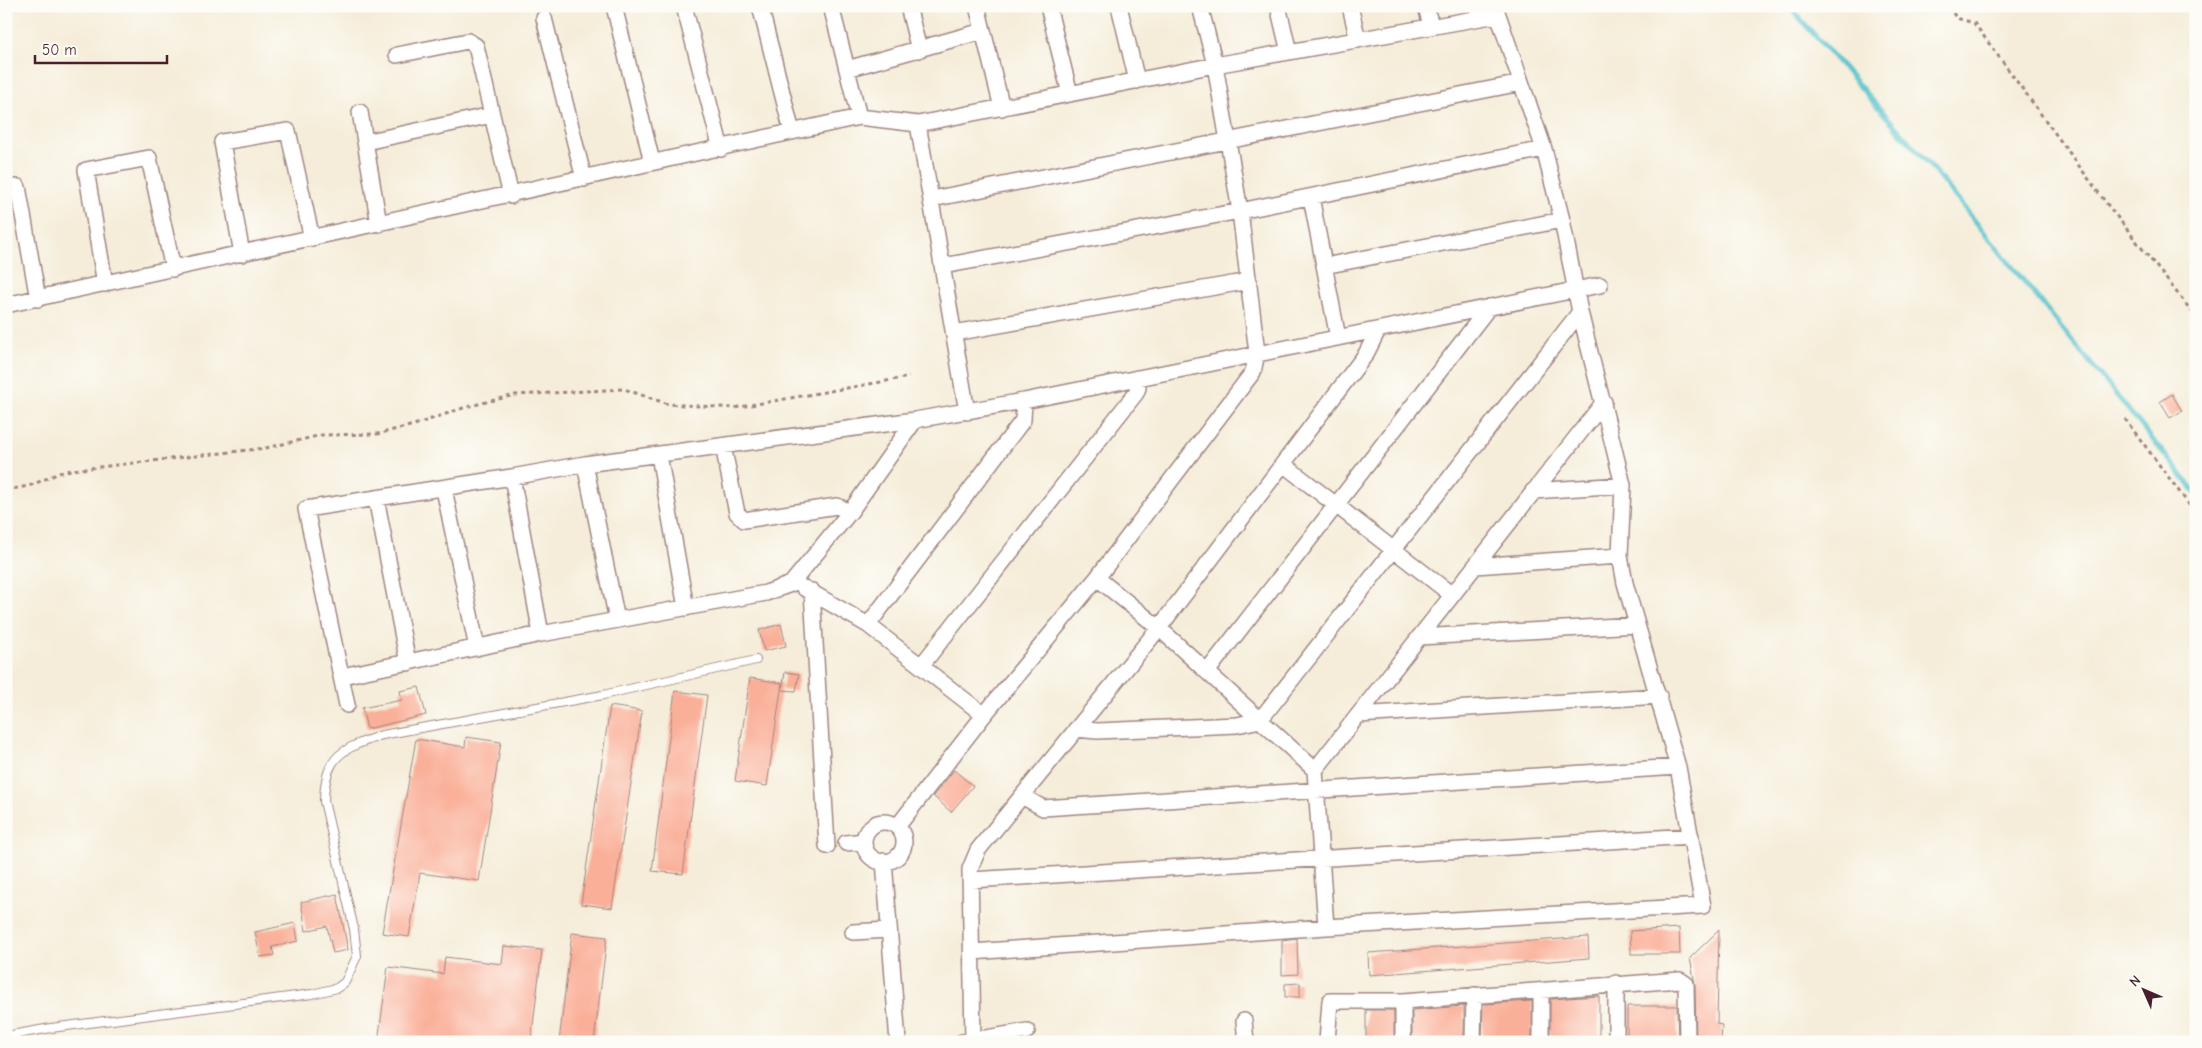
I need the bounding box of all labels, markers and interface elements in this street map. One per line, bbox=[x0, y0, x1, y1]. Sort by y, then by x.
scale bar bbox=[35, 32, 168, 64]
text: 50 m bbox=[42, 41, 77, 59]
north arrow bbox=[2120, 966, 2170, 1016]
text: N bbox=[2126, 972, 2144, 990]

